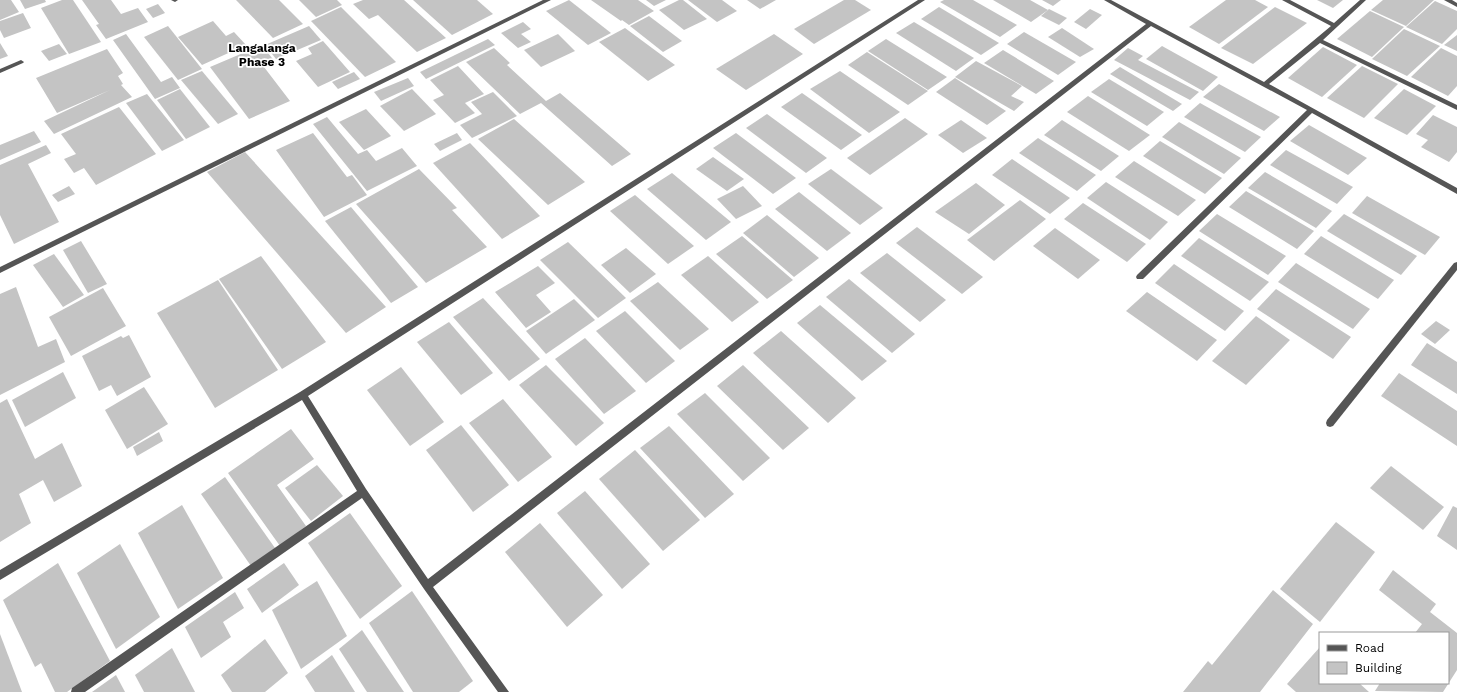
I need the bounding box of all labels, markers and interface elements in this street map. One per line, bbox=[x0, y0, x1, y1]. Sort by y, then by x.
district label: Langalanga Phase 3 bbox=[228, 41, 296, 69]
legend bbox=[1319, 632, 1449, 684]
text: Road bbox=[1355, 641, 1384, 655]
text: Building bbox=[1355, 661, 1402, 675]

